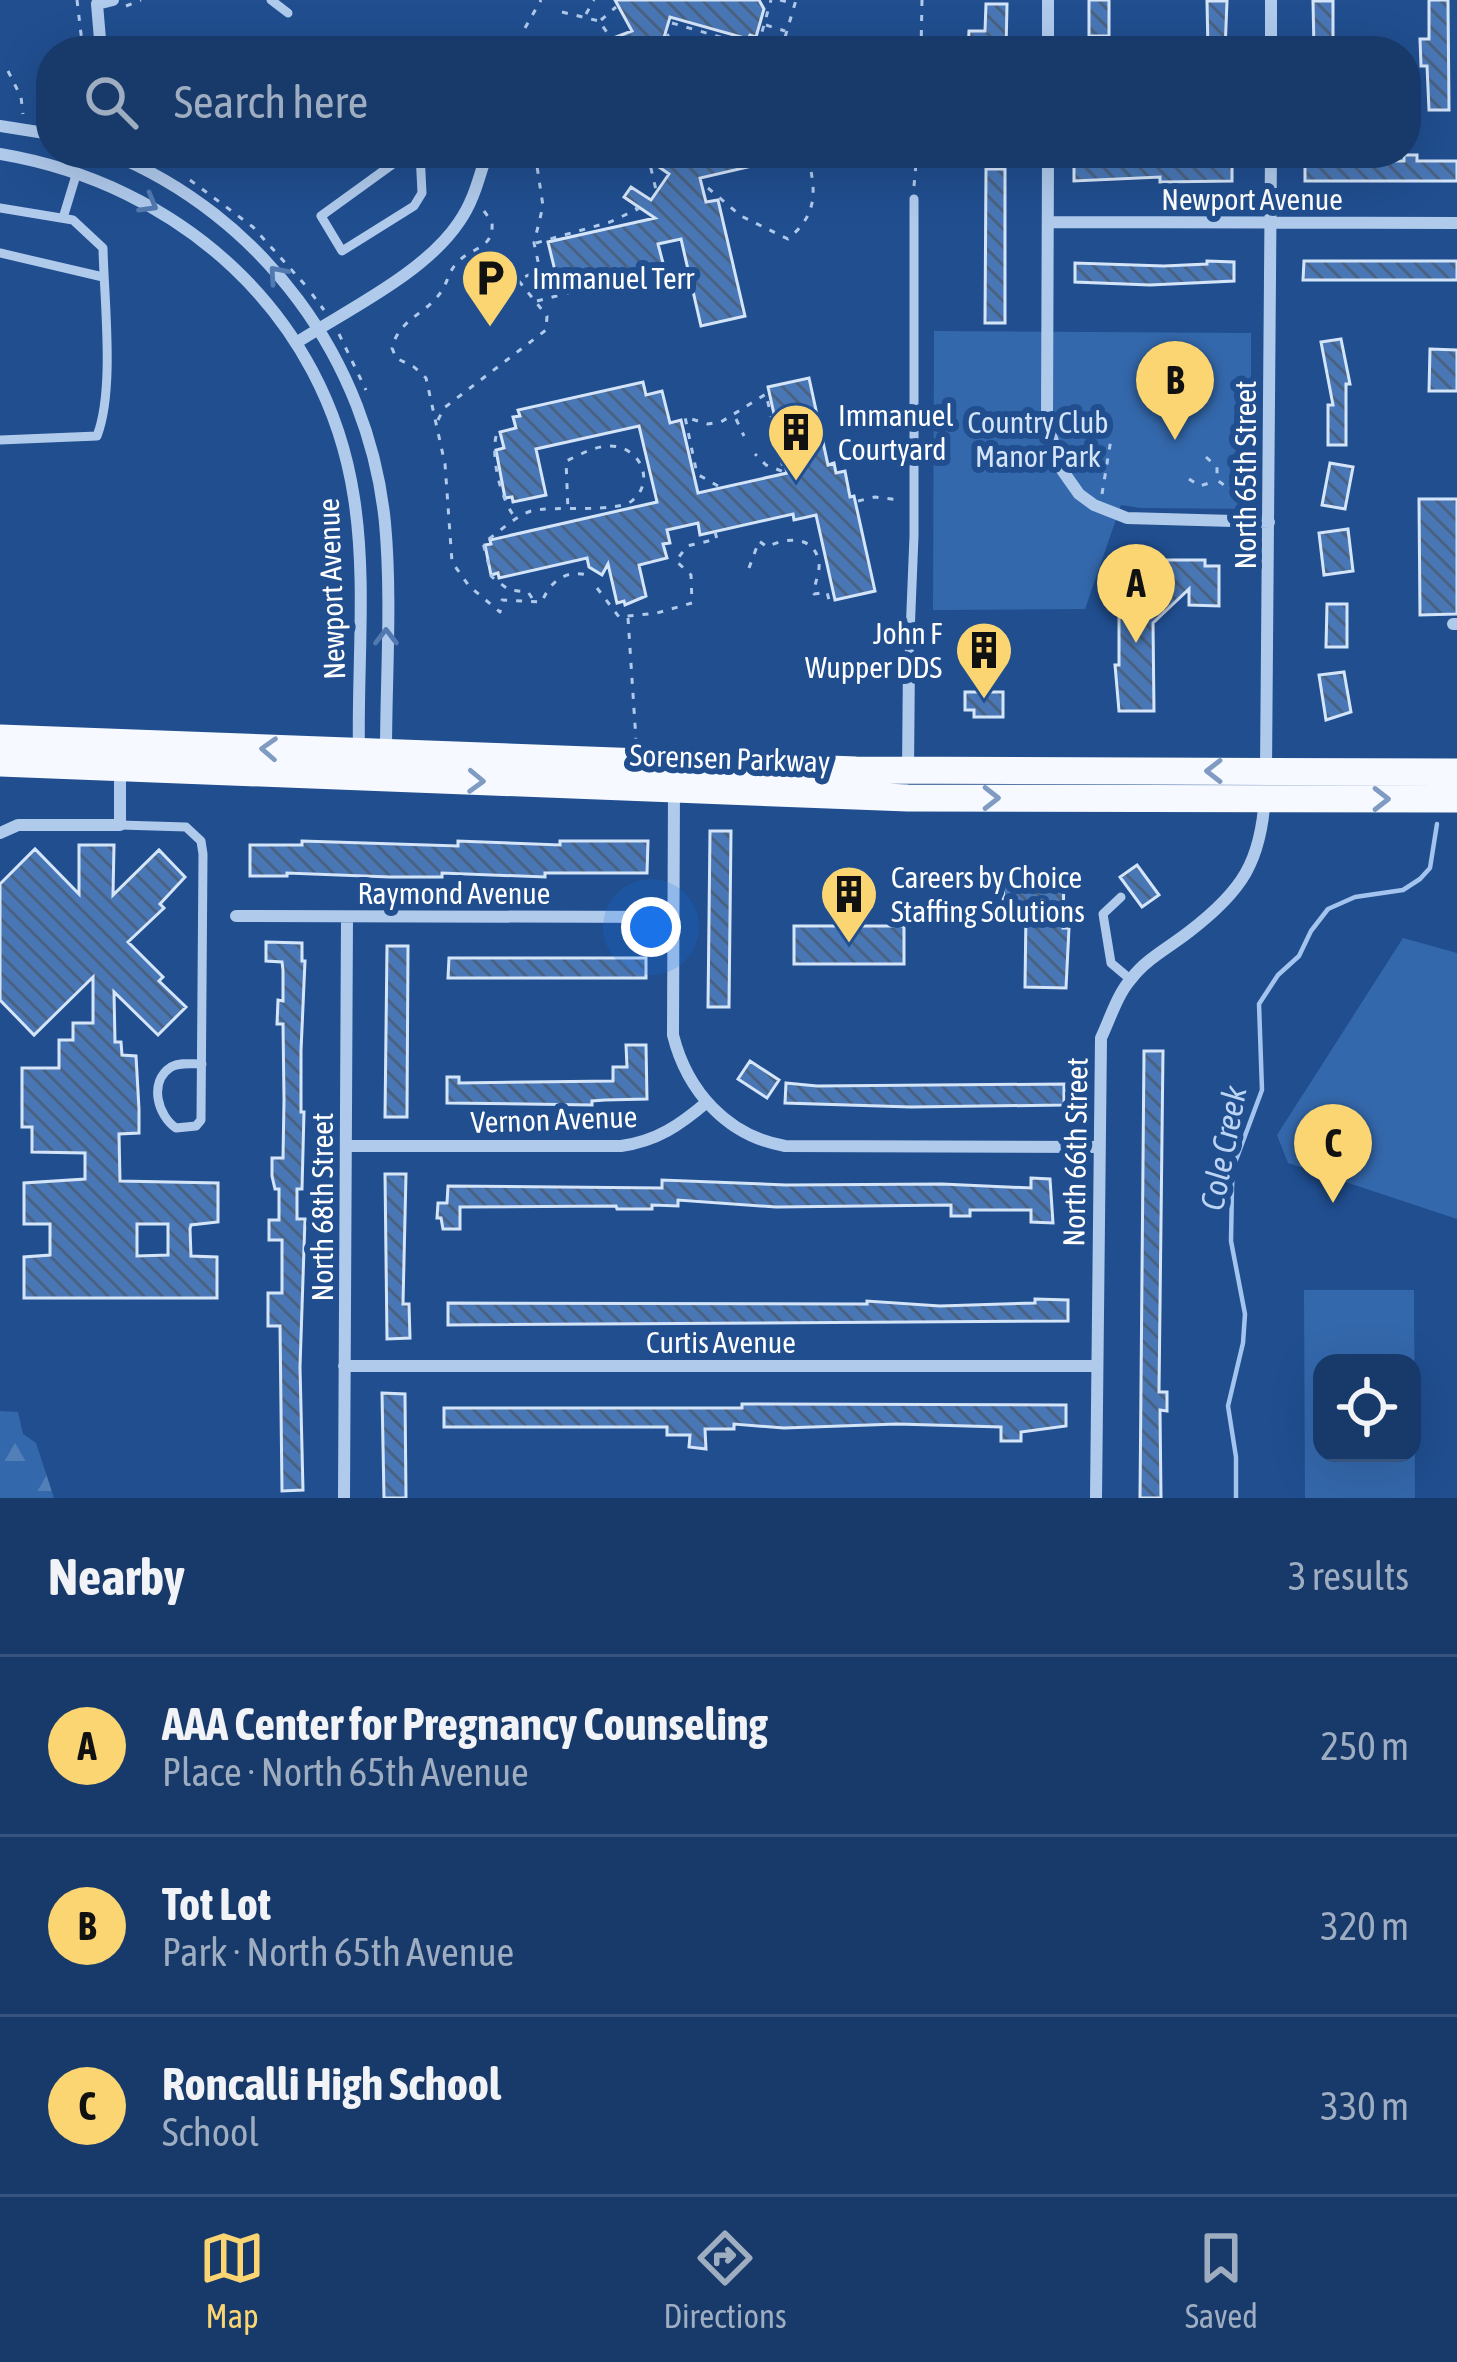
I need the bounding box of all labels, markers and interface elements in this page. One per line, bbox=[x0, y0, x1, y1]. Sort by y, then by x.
search box bbox=[36, 36, 1421, 168]
icon: search bbox=[78, 69, 144, 135]
text: Search here bbox=[174, 76, 368, 128]
street label: Newport Avenue bbox=[1161, 182, 1343, 216]
one-way arrow bbox=[136, 190, 158, 213]
parking icon: Immanuel Terr bbox=[459, 247, 521, 329]
place label: Immanuel Terr bbox=[532, 261, 695, 295]
one-way arrow bbox=[270, 266, 291, 288]
pin: B bbox=[1136, 341, 1214, 440]
street label: North 65th Street bbox=[1228, 381, 1262, 569]
place label: Immanuel Courtyard bbox=[838, 398, 953, 466]
building icon: Immanuel Courtyard bbox=[765, 401, 827, 483]
park label: Country Club Manor Park bbox=[968, 405, 1108, 473]
street label: Newport Avenue bbox=[311, 498, 351, 680]
pin: A bbox=[1097, 544, 1175, 643]
place label: John F Wupper DDS bbox=[805, 616, 942, 684]
building icon: John F Wupper DDS bbox=[953, 619, 1015, 701]
one-way arrow bbox=[373, 627, 399, 645]
one-way arrow bbox=[259, 736, 278, 762]
street label: Sorensen Parkway bbox=[629, 738, 831, 778]
one-way arrow bbox=[1204, 758, 1222, 784]
one-way arrow bbox=[467, 768, 486, 794]
one-way arrow bbox=[983, 785, 1001, 811]
one-way arrow bbox=[1372, 785, 1391, 811]
place label: Careers by Choice Staffing Solutions bbox=[891, 860, 1085, 928]
building icon: Careers by Choice Staffing Solutions bbox=[818, 863, 880, 945]
street label: Raymond Avenue bbox=[358, 876, 550, 910]
your location bbox=[621, 897, 681, 957]
street label: North 66th Street bbox=[1056, 1057, 1094, 1247]
water label: Cole Creek bbox=[1192, 1082, 1254, 1213]
street label: Vernon Avenue bbox=[470, 1099, 638, 1139]
pin: C bbox=[1294, 1104, 1372, 1203]
street label: North 68th Street bbox=[305, 1113, 339, 1301]
street label: Curtis Avenue bbox=[646, 1325, 796, 1359]
map controls bbox=[1313, 1354, 1421, 1462]
button: locate bbox=[1313, 1354, 1421, 1462]
text: Nearby bbox=[48, 1547, 185, 1606]
text: 3 results bbox=[1288, 1554, 1409, 1598]
text: AAA Center for Pregnancy Counseling bbox=[162, 1698, 768, 1750]
text: A bbox=[77, 1724, 97, 1768]
text: 250 m bbox=[1321, 1724, 1409, 1768]
text: Place · North 65th Avenue bbox=[162, 1750, 529, 1794]
text: Tot Lot bbox=[162, 1878, 271, 1930]
text: B bbox=[78, 1904, 96, 1948]
text: 320 m bbox=[1321, 1904, 1409, 1948]
text: Park · North 65th Avenue bbox=[162, 1930, 514, 1974]
text: Roncalli High School bbox=[162, 2058, 501, 2110]
text: C bbox=[78, 2084, 96, 2128]
text: 330 m bbox=[1321, 2084, 1409, 2128]
text: School bbox=[162, 2110, 259, 2154]
tab: Map bbox=[199, 2225, 265, 2335]
tab: Directions bbox=[663, 2225, 787, 2335]
tab: Saved bbox=[1185, 2225, 1258, 2335]

